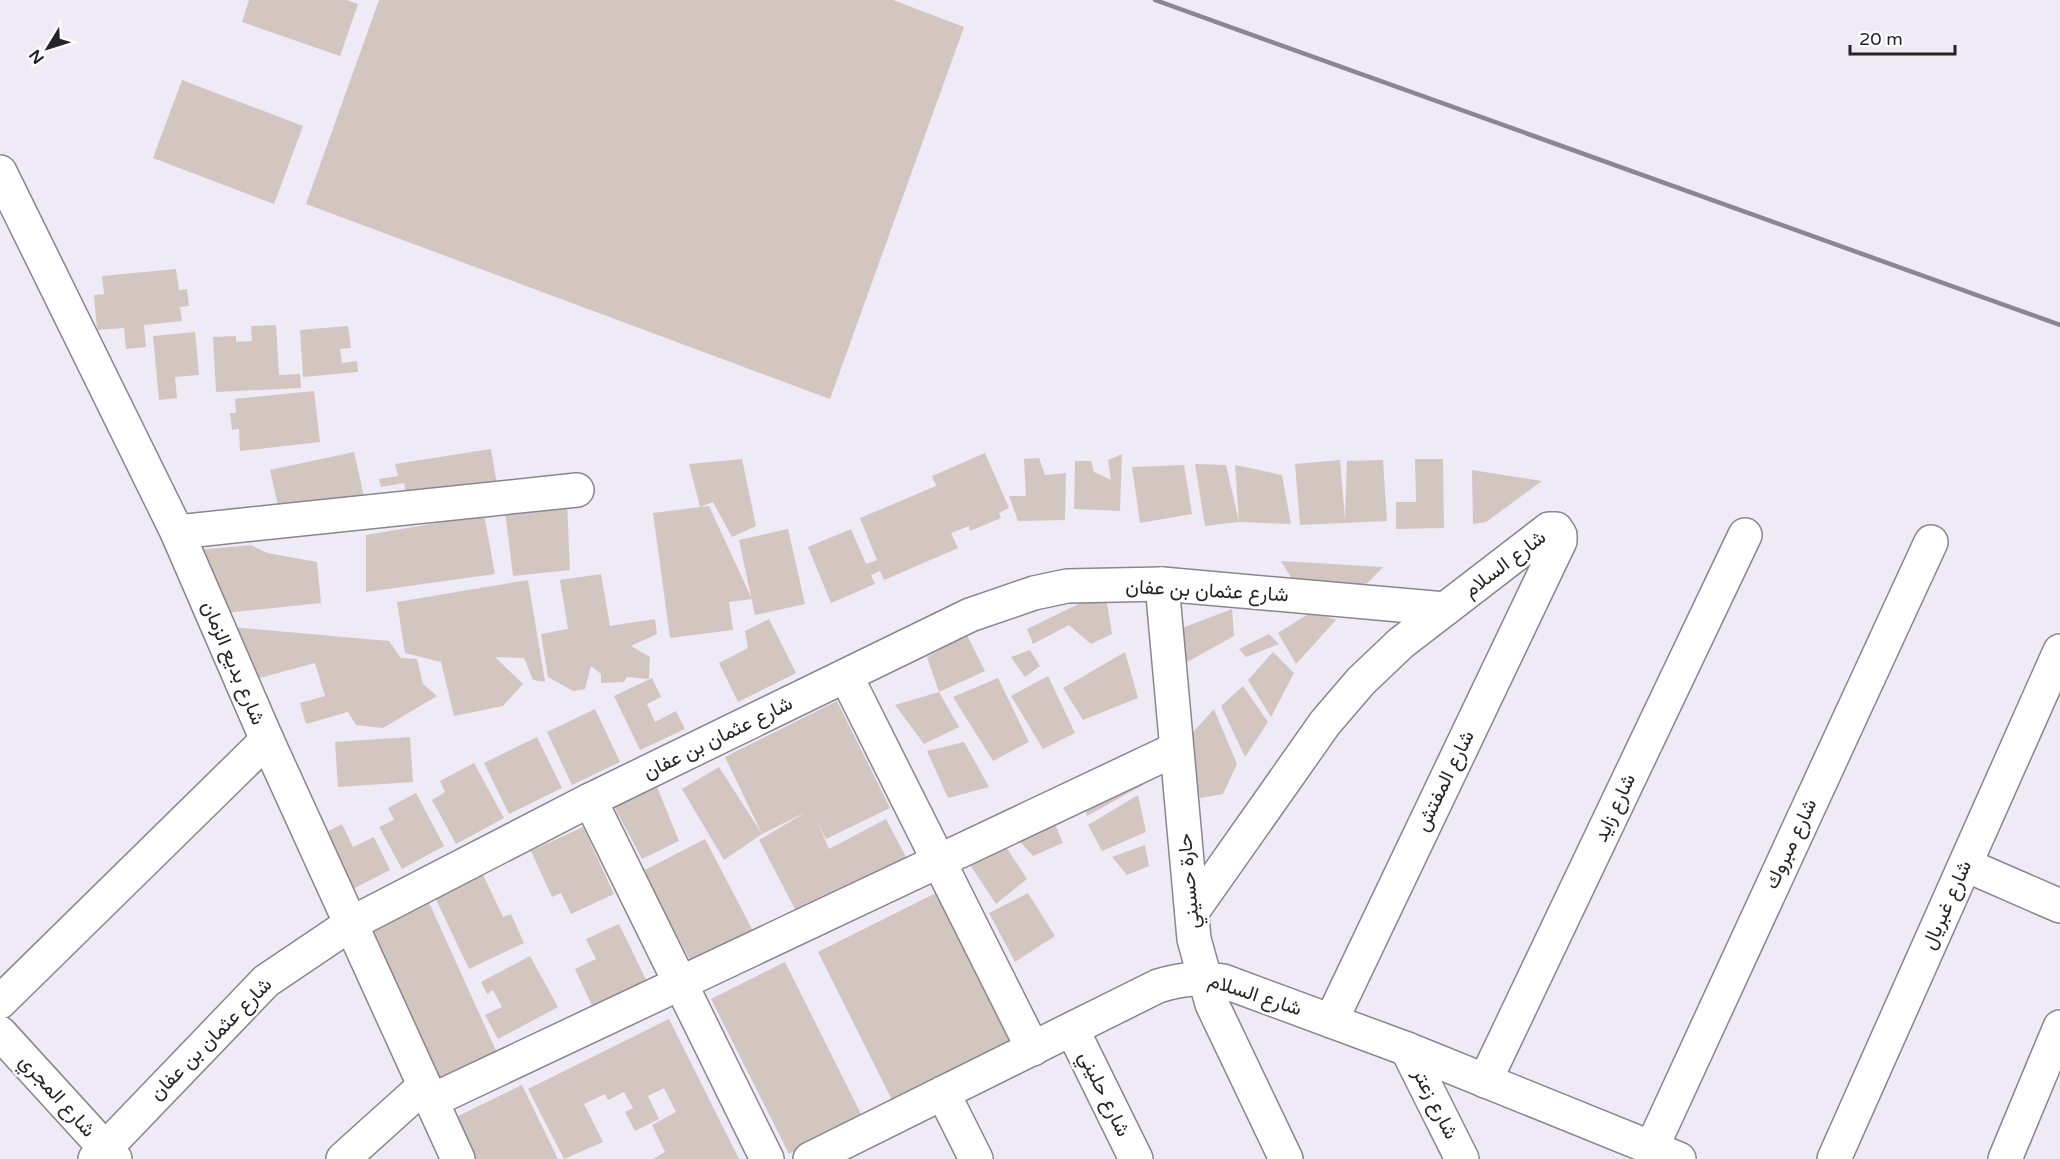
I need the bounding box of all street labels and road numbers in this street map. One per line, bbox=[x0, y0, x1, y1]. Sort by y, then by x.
street label: شارع السلام bbox=[1459, 525, 1551, 603]
street label: شارع عثمان بن عفان bbox=[1125, 575, 1289, 608]
street label: شارع بديع الزمان bbox=[195, 597, 270, 729]
street label: شارع عثمان بن عفان bbox=[639, 691, 797, 785]
street label: شارع المفتش bbox=[1410, 727, 1481, 836]
street label: شارع زايد bbox=[1589, 770, 1642, 846]
street label: شارع مبروك bbox=[1760, 795, 1823, 893]
street label: حارة حسيني bbox=[1173, 832, 1209, 930]
street label: شارع غبريال bbox=[1917, 857, 1978, 954]
street label: شارع السلام bbox=[1205, 969, 1305, 1022]
street label: شارع عثمان بن عفان bbox=[145, 973, 278, 1106]
street label: شارع حليني bbox=[1069, 1047, 1135, 1142]
street label: شارع المجري bbox=[11, 1050, 100, 1145]
street label: شارع زعتر bbox=[1406, 1064, 1463, 1144]

